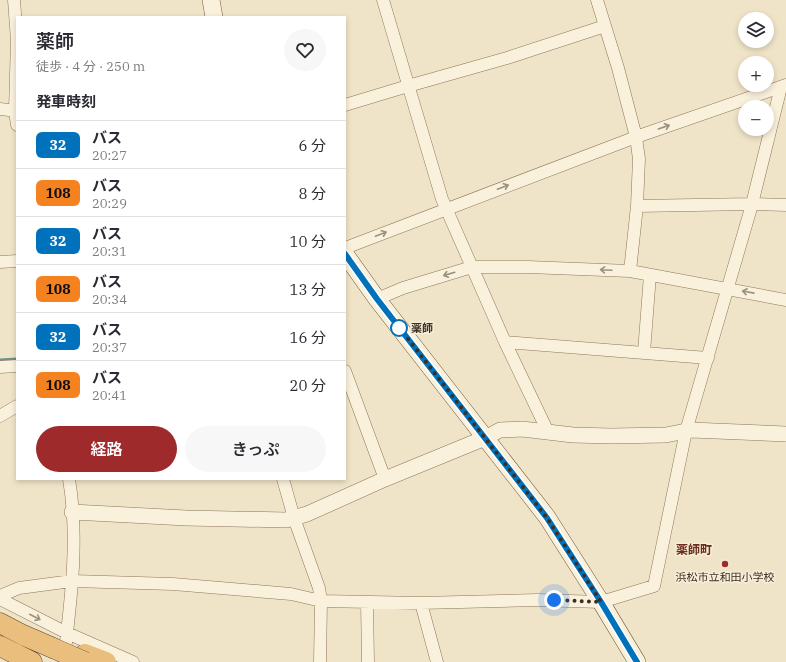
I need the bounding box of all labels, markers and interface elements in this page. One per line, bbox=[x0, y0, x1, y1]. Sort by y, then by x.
map controls bbox=[738, 12, 774, 136]
button: layers bbox=[738, 12, 774, 48]
text: 薬師 bbox=[36, 29, 74, 53]
button: heart bbox=[284, 29, 326, 71]
button: + bbox=[738, 56, 774, 92]
text: 徒歩 · 4 分 · 250 m bbox=[36, 58, 145, 75]
text: 発車時刻 bbox=[36, 92, 96, 111]
button: − bbox=[738, 100, 774, 136]
one-way arrow bbox=[658, 123, 670, 131]
text: バス bbox=[92, 128, 122, 147]
text: 32 bbox=[50, 136, 66, 154]
text: 6 分 bbox=[299, 136, 326, 155]
text: 20:27 bbox=[92, 147, 127, 164]
text: バス bbox=[92, 176, 122, 195]
one-way arrow bbox=[496, 183, 508, 191]
text: 108 bbox=[45, 184, 71, 202]
text: 8 分 bbox=[299, 184, 326, 203]
text: 20:29 bbox=[92, 195, 127, 212]
text: バス bbox=[92, 224, 122, 243]
one-way arrow bbox=[375, 230, 387, 237]
text: 32 bbox=[50, 232, 66, 250]
text: 10 分 bbox=[290, 232, 326, 251]
text: 20:31 bbox=[92, 243, 127, 260]
one-way arrow bbox=[600, 266, 613, 274]
one-way arrow bbox=[442, 271, 455, 278]
text: バス bbox=[92, 272, 122, 291]
text: 108 bbox=[45, 280, 71, 298]
text: 13 分 bbox=[290, 280, 326, 299]
one-way arrow bbox=[742, 288, 755, 296]
text: 20:34 bbox=[92, 291, 127, 308]
marker: 薬師 bbox=[390, 319, 408, 337]
text: バス bbox=[92, 320, 122, 339]
place label: 薬師 bbox=[411, 321, 433, 335]
text: 32 bbox=[50, 328, 66, 346]
text: 16 分 bbox=[290, 328, 326, 347]
text: 20:37 bbox=[92, 339, 127, 356]
text: バス bbox=[92, 368, 122, 387]
text: 108 bbox=[45, 376, 71, 394]
text: 20 分 bbox=[290, 376, 326, 395]
text: 20:41 bbox=[92, 387, 127, 404]
button: 経路 bbox=[36, 426, 177, 472]
button: きっぷ bbox=[185, 426, 326, 472]
district label: 薬師町 bbox=[676, 542, 712, 557]
marker: 浜松市立和田小学校 bbox=[720, 559, 730, 569]
place label: 浜松市立和田小学校 bbox=[676, 570, 775, 584]
your location bbox=[544, 590, 564, 610]
one-way arrow bbox=[28, 614, 40, 621]

